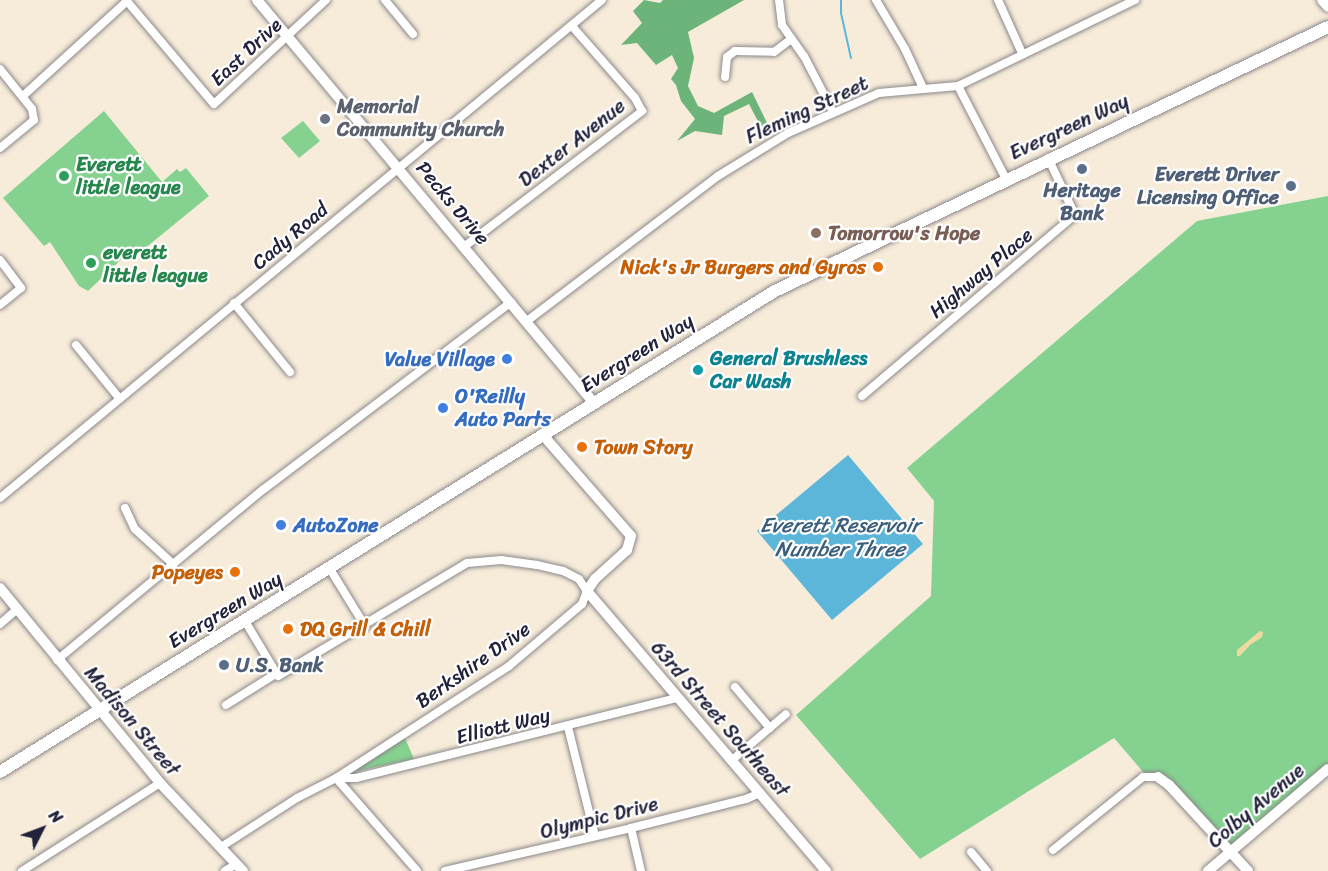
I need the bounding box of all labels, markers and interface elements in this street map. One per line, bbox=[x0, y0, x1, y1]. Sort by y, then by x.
street label: East Drive bbox=[205, 13, 287, 91]
street label: Fleming Street bbox=[742, 71, 872, 149]
street label: Evergreen Way bbox=[1006, 89, 1132, 165]
street label: Dexter Avenue bbox=[514, 94, 630, 192]
place label: Memorial Community Church bbox=[337, 95, 504, 142]
marker: Memorial Community Church bbox=[318, 112, 332, 126]
place label: Everett little league bbox=[76, 152, 182, 199]
street label: Pecks Drive bbox=[411, 156, 495, 250]
marker: Heritage Bank bbox=[1075, 162, 1089, 176]
place label: Everett Driver Licensing Office bbox=[1137, 162, 1279, 209]
marker: Everett little league bbox=[57, 169, 71, 183]
place label: Heritage Bank bbox=[1043, 179, 1121, 226]
marker: Everett Driver Licensing Office bbox=[1284, 179, 1298, 193]
street label: Cady Road bbox=[247, 197, 333, 275]
place label: Tomorrow's Hope bbox=[828, 221, 980, 245]
street label: Highway Place bbox=[924, 223, 1038, 323]
marker: Tomorrow's Hope bbox=[809, 226, 823, 240]
place label: everett little league bbox=[103, 240, 209, 287]
place label: Nick's Jr Burgers and Gyros bbox=[622, 255, 866, 279]
marker: everett little league bbox=[84, 256, 98, 270]
marker: Nick's Jr Burgers and Gyros bbox=[871, 260, 885, 274]
street label: Evergreen Way bbox=[576, 309, 698, 397]
place label: General Brushless Car Wash bbox=[710, 346, 868, 393]
place label: Value Village bbox=[385, 347, 495, 371]
marker: Value Village bbox=[500, 352, 514, 366]
marker: General Brushless Car Wash bbox=[691, 363, 705, 377]
place label: O'Reilly Auto Parts bbox=[455, 384, 550, 431]
marker: O'Reilly Auto Parts bbox=[436, 401, 450, 415]
place label: Town Story bbox=[594, 435, 693, 459]
marker: Town Story bbox=[575, 440, 589, 454]
water label: Everett Reservoir Number Three bbox=[759, 512, 921, 562]
place label: AutoZone bbox=[293, 513, 379, 537]
marker: AutoZone bbox=[274, 518, 288, 532]
place label: Popeyes bbox=[152, 560, 223, 584]
marker: Popeyes bbox=[228, 565, 242, 579]
street label: Evergreen Way bbox=[164, 567, 286, 653]
place label: DQ Grill & Chill bbox=[300, 617, 431, 641]
street label: Berkshire Drive bbox=[411, 617, 535, 713]
marker: DQ Grill & Chill bbox=[281, 622, 295, 636]
street label: 63rd Street Southeast bbox=[646, 636, 794, 802]
place label: U.S. Bank bbox=[236, 653, 323, 677]
marker: U.S. Bank bbox=[217, 658, 231, 672]
street label: Madison Street bbox=[79, 661, 185, 781]
street label: Elliott Way bbox=[454, 703, 552, 749]
street label: Colby Avenue bbox=[1203, 759, 1309, 853]
street label: Olympic Drive bbox=[537, 792, 661, 844]
north arrow bbox=[12, 799, 72, 859]
text: N bbox=[41, 803, 70, 830]

